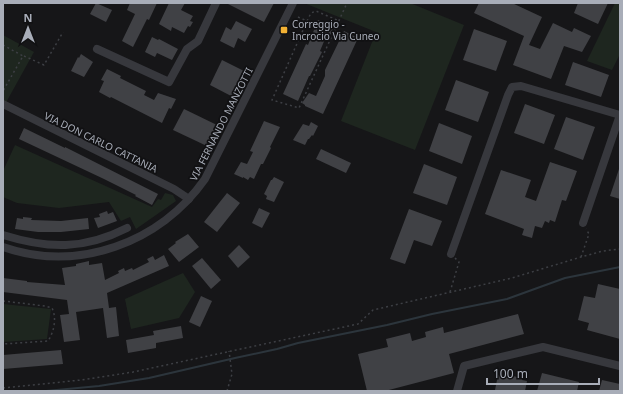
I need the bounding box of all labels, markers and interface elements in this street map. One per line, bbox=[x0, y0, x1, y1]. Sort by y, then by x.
north arrow bbox=[8, 8, 48, 48]
text: N bbox=[24, 10, 32, 25]
place label: Correggio - Incrocio Via Cuneo bbox=[292, 17, 380, 43]
marker: Correggio - Incrocio Via Cuneo bbox=[279, 25, 289, 35]
street label: VIA FERNANDO MANZOTTI bbox=[186, 65, 256, 183]
street label: VIA DON CARLO CATTANIA bbox=[42, 108, 161, 176]
scale bar bbox=[487, 360, 599, 386]
text: 100 m bbox=[493, 365, 528, 382]

